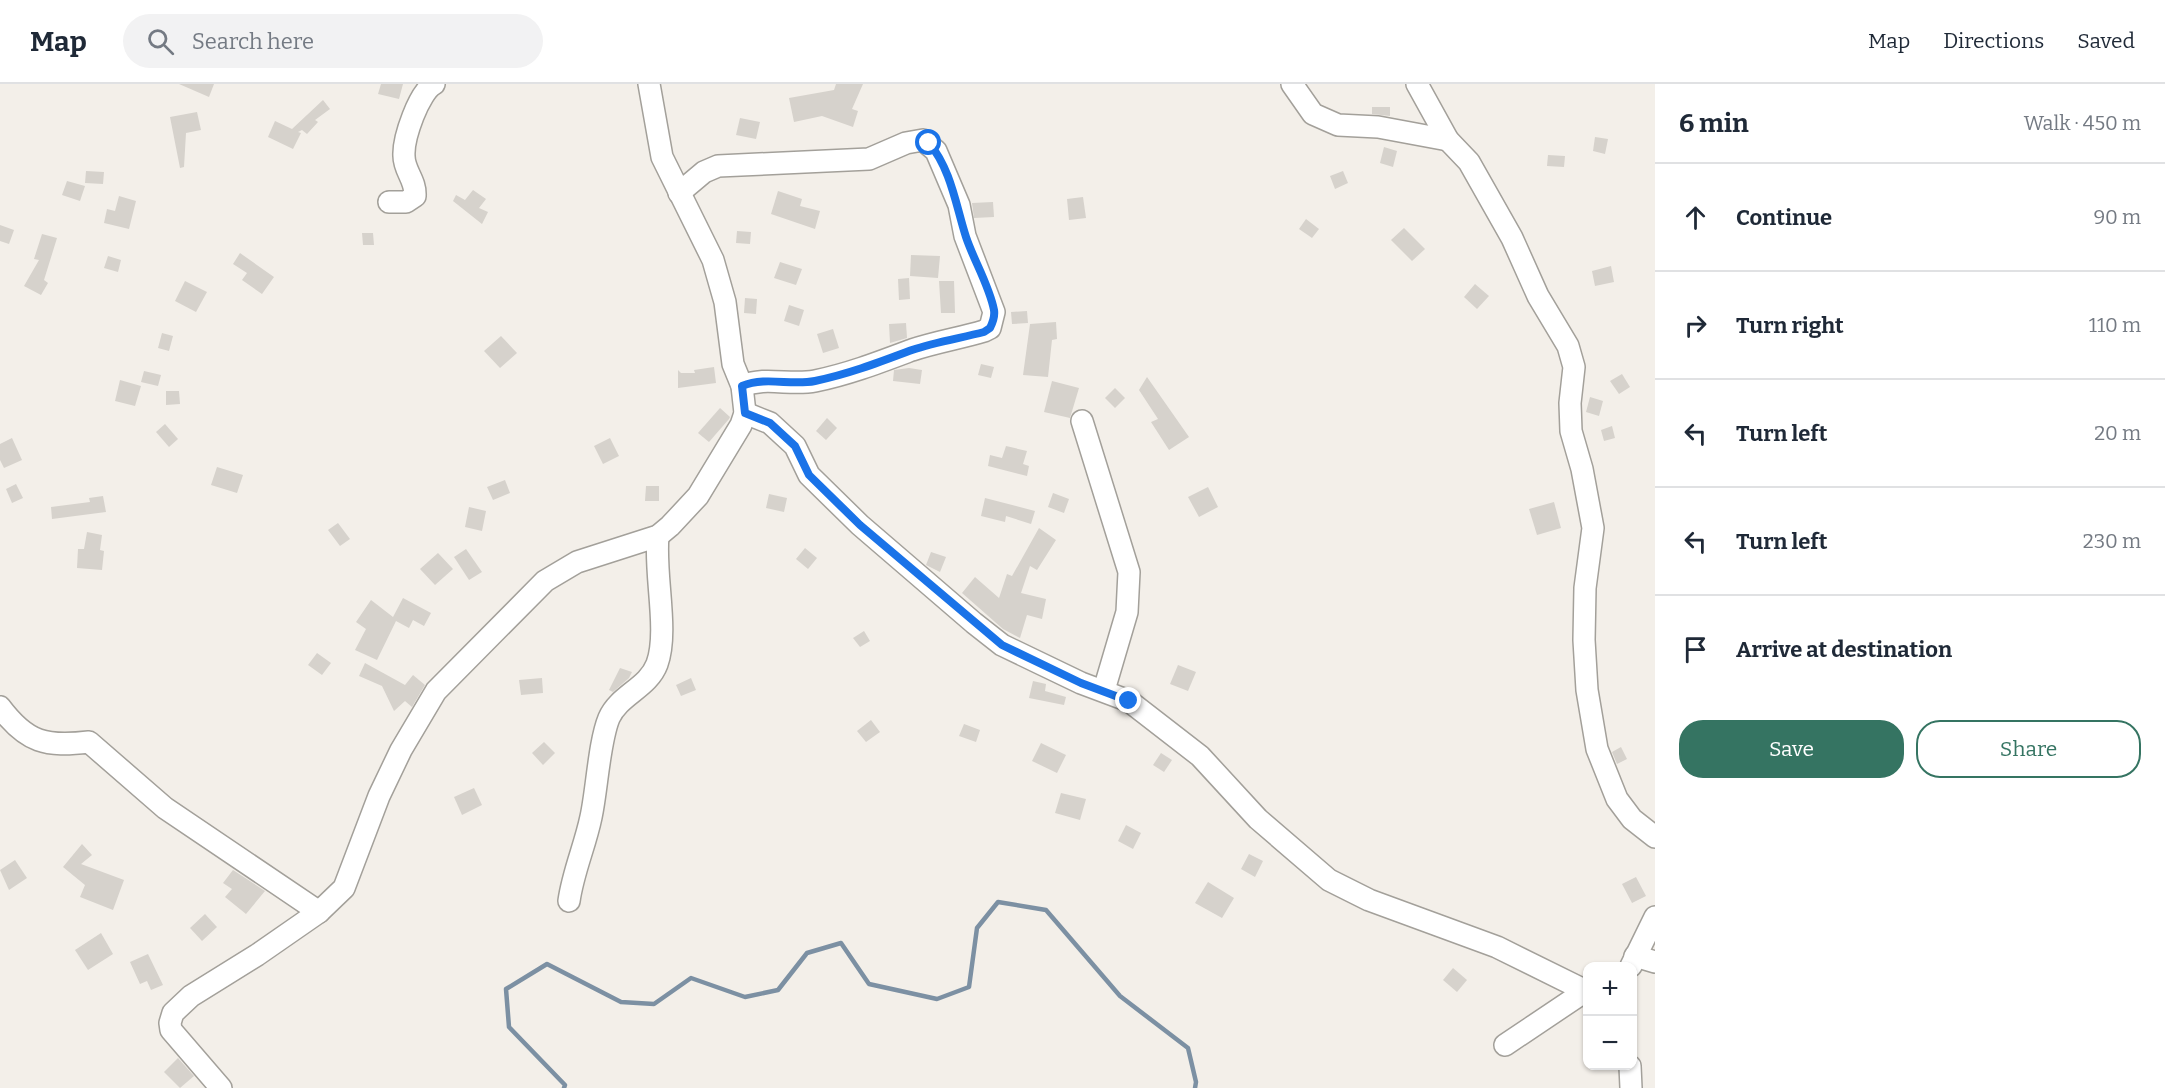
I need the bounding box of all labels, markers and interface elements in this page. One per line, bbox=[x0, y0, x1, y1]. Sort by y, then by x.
search box bbox=[123, 14, 543, 68]
text: Map bbox=[30, 25, 87, 58]
icon: search bbox=[144, 25, 177, 58]
text: Search here bbox=[192, 28, 314, 55]
text: Map bbox=[1868, 28, 1910, 54]
text: Directions bbox=[1943, 28, 2044, 54]
text: Saved bbox=[2077, 28, 2135, 54]
text: 6 min bbox=[1679, 108, 1749, 139]
text: Walk · 450 m bbox=[2024, 111, 2141, 135]
route start bbox=[915, 129, 941, 155]
icon: ahead bbox=[1679, 201, 1712, 234]
text: Continue bbox=[1736, 204, 1832, 231]
text: 90 m bbox=[2093, 205, 2141, 229]
icon: right bbox=[1679, 309, 1712, 342]
text: Turn right bbox=[1736, 312, 1844, 339]
text: 110 m bbox=[2089, 313, 2141, 337]
icon: left bbox=[1679, 417, 1712, 450]
text: Turn left bbox=[1736, 420, 1828, 447]
text: 20 m bbox=[2094, 421, 2141, 445]
icon: left bbox=[1679, 525, 1712, 558]
text: Turn left bbox=[1736, 528, 1828, 555]
text: 230 m bbox=[2083, 529, 2141, 553]
icon: arrive bbox=[1679, 633, 1712, 666]
text: Arrive at destination bbox=[1736, 636, 1952, 663]
route end bbox=[1115, 687, 1141, 713]
button: Save bbox=[1679, 720, 1904, 778]
button: Share bbox=[1916, 720, 2141, 778]
map controls bbox=[1583, 962, 1637, 1070]
button: + bbox=[1583, 962, 1637, 1016]
button: − bbox=[1583, 1016, 1637, 1070]

